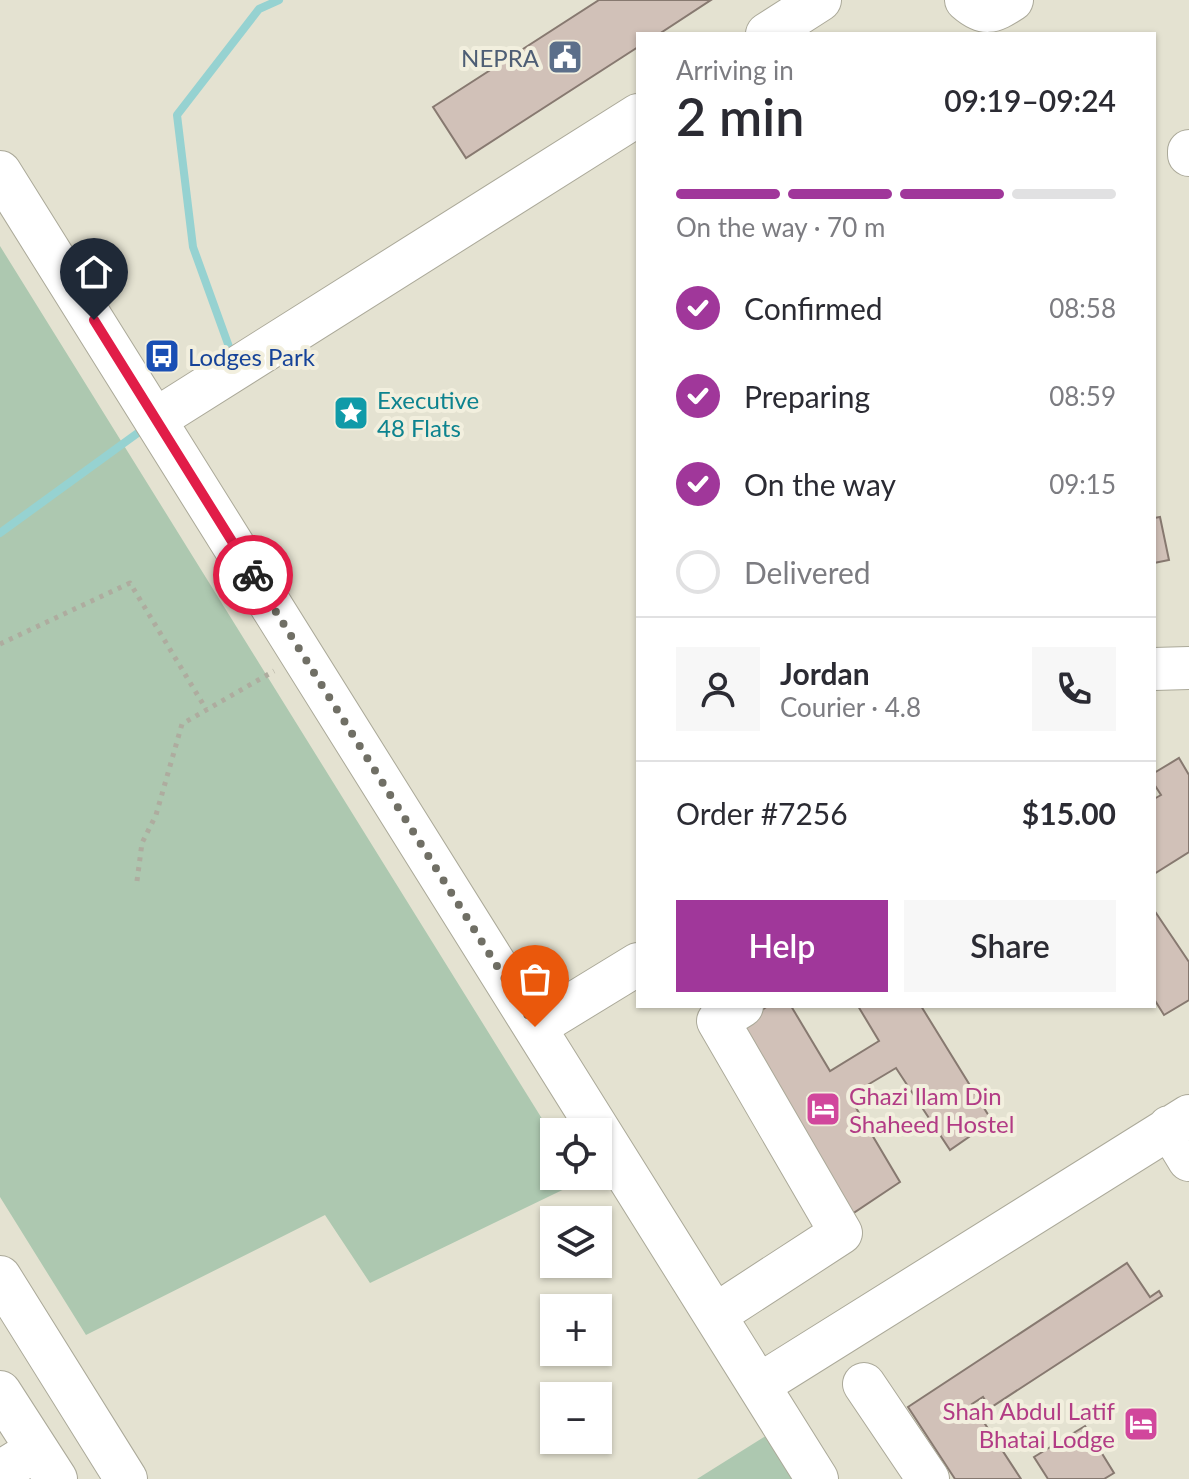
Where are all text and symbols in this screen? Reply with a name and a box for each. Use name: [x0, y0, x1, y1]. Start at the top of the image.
public building icon: NEPRA: [546, 38, 584, 76]
place label: NEPRA: [461, 43, 540, 72]
text: Arriving in: [676, 54, 794, 86]
text: 09:19–09:24: [944, 82, 1116, 118]
text: 2 min: [676, 85, 804, 147]
text: On the way · 70 m: [676, 211, 885, 243]
pin: [60, 238, 128, 320]
icon: home: [72, 250, 116, 294]
icon: check: [676, 286, 720, 330]
text: Confirmed: [744, 290, 883, 326]
text: 08:58: [1049, 292, 1116, 324]
bus stop icon: Lodges Park: [143, 337, 181, 375]
place label: Lodges Park: [188, 342, 316, 371]
icon: check: [676, 374, 720, 418]
text: Preparing: [744, 378, 870, 414]
text: 08:59: [1049, 380, 1116, 412]
place label: Executive 48 Flats: [377, 385, 479, 442]
place icon: Executive 48 Flats: [332, 394, 370, 432]
icon: check: [676, 462, 720, 506]
text: On the way: [744, 466, 896, 502]
text: 09:15: [1049, 468, 1116, 500]
courier: [213, 535, 293, 615]
icon: bike: [231, 553, 275, 597]
text: Delivered: [744, 554, 871, 590]
button: person: [676, 647, 760, 731]
button: phone: [1032, 647, 1116, 731]
text: Jordan: [780, 655, 870, 691]
text: Courier · 4.8: [780, 691, 921, 723]
text: Order #7256: [676, 795, 848, 831]
text: $15.00: [1022, 795, 1116, 831]
button: Help: [676, 900, 888, 992]
button: Share: [904, 900, 1116, 992]
pin: [501, 945, 569, 1027]
icon: bag: [513, 957, 557, 1001]
place label: Ghazi Ilam Din Shaheed Hostel: [849, 1081, 1014, 1138]
hotel icon: Ghazi Ilam Din Shaheed Hostel: [804, 1090, 842, 1128]
map controls: [540, 1118, 612, 1454]
button: locate: [540, 1118, 612, 1190]
button: layers: [540, 1206, 612, 1278]
button: +: [540, 1294, 612, 1366]
button: −: [540, 1382, 612, 1454]
place label: Shah Abdul Latif Bhatai Lodge: [943, 1396, 1116, 1453]
hotel icon: Shah Abdul Latif Bhatai Lodge: [1122, 1405, 1160, 1443]

